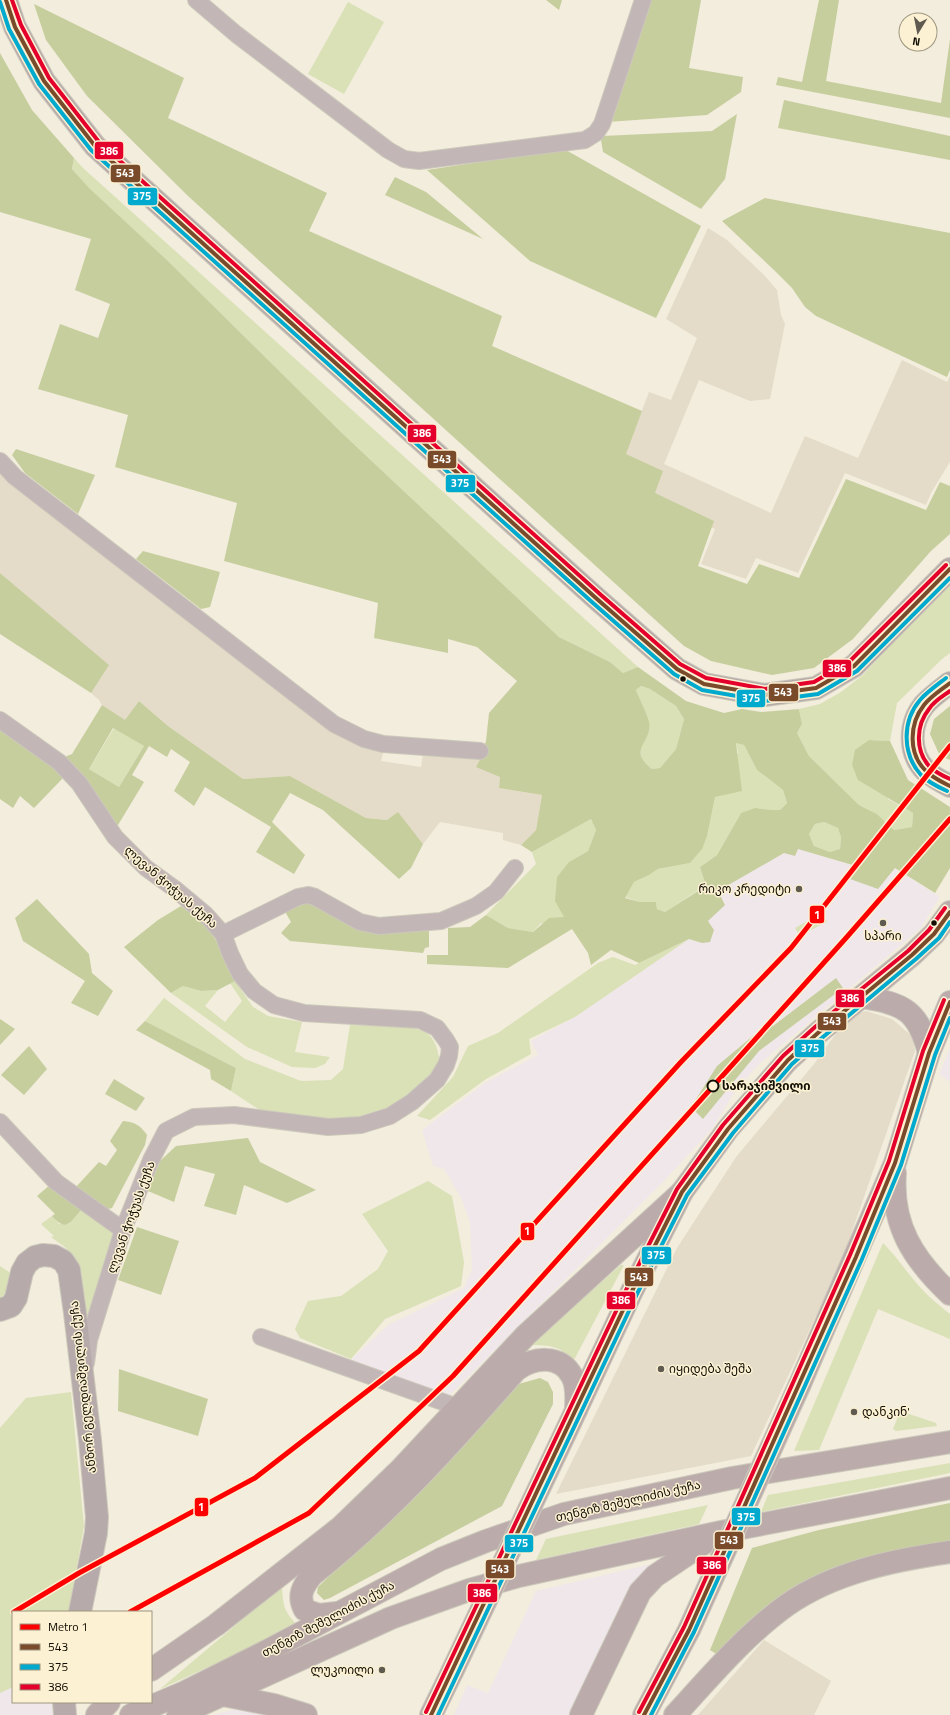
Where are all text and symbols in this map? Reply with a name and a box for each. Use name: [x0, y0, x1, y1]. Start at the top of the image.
north arrow: [898, 12, 938, 52]
text: N: [911, 33, 921, 50]
line badge: 386: [94, 141, 124, 160]
text: 386: [100, 143, 118, 159]
line badge: 543: [110, 164, 141, 183]
text: 543: [116, 165, 134, 181]
line badge: 375: [127, 187, 158, 206]
text: 375: [133, 188, 151, 204]
line badge: 386: [407, 424, 437, 443]
text: 386: [413, 425, 431, 441]
line badge: 543: [427, 450, 457, 469]
text: 543: [433, 451, 451, 467]
line badge: 375: [445, 474, 476, 493]
text: 375: [451, 475, 469, 491]
line badge: 386: [822, 659, 852, 678]
text: 386: [828, 660, 846, 676]
unlabelled marker: [678, 674, 688, 684]
line badge: 543: [768, 683, 799, 702]
text: 543: [774, 684, 792, 700]
line badge: 375: [736, 689, 766, 708]
text: 375: [742, 690, 760, 706]
street label: ლევან ჭოჭუას ქუჩა: [120, 841, 222, 933]
place label: რიკო კრედიტი: [698, 879, 791, 898]
marker: რიკო კრედიტი: [794, 884, 804, 894]
line badge: 1: [809, 905, 825, 924]
text: 1: [814, 907, 820, 923]
marker: სპარი: [878, 918, 888, 928]
unlabelled marker: [929, 918, 939, 928]
place label: სპარი: [864, 926, 902, 945]
line badge: 386: [835, 989, 865, 1008]
text: 386: [841, 990, 859, 1006]
line badge: 543: [817, 1012, 847, 1031]
text: 543: [823, 1013, 841, 1029]
line badge: 375: [794, 1039, 825, 1058]
text: 375: [801, 1040, 819, 1056]
place label: სარაჯიშვილი: [722, 1076, 810, 1095]
marker: სარაჯიშვილი: [706, 1079, 720, 1093]
street label: ლევან ჭოჭუას ქუჩა: [101, 1158, 160, 1276]
line badge: 1: [520, 1222, 535, 1241]
text: 1: [524, 1223, 530, 1239]
line badge: 375: [641, 1246, 672, 1265]
text: 375: [647, 1247, 665, 1263]
line badge: 543: [624, 1267, 654, 1287]
text: 543: [630, 1269, 648, 1285]
line badge: 386: [606, 1291, 636, 1310]
text: 386: [612, 1292, 630, 1308]
street label: ანზორ გელდიაშვილის ქუჩა: [64, 1300, 101, 1474]
place label: იყიდება შეშა: [669, 1359, 752, 1378]
marker: იყიდება შეშა: [656, 1364, 666, 1374]
place label: დანკინ': [862, 1402, 910, 1421]
marker: დანკინ': [849, 1407, 859, 1417]
street label: თენგიზ შეშელიძის ქუჩა: [553, 1475, 702, 1526]
line badge: 1: [194, 1497, 209, 1517]
text: 1: [198, 1499, 204, 1515]
line badge: 375: [731, 1507, 761, 1526]
text: 375: [737, 1509, 755, 1525]
line badge: 543: [714, 1531, 744, 1550]
text: 543: [720, 1532, 738, 1548]
line badge: 375: [504, 1534, 534, 1553]
text: 375: [510, 1535, 528, 1551]
line badge: 386: [696, 1556, 727, 1575]
text: 386: [703, 1557, 721, 1573]
line badge: 543: [485, 1559, 515, 1579]
text: 543: [491, 1561, 509, 1577]
street label: თენგიზ შეშელიძის ქუჩა: [258, 1575, 398, 1662]
line badge: 386: [467, 1583, 498, 1603]
text: 386: [473, 1585, 491, 1601]
legend: [12, 1611, 152, 1703]
text: Metro 1: [48, 1617, 88, 1636]
text: 543: [48, 1637, 68, 1656]
text: 375: [48, 1657, 68, 1676]
place label: ლუკოილი: [311, 1660, 374, 1679]
marker: ლუკოილი: [377, 1665, 387, 1675]
text: 386: [48, 1677, 68, 1696]

